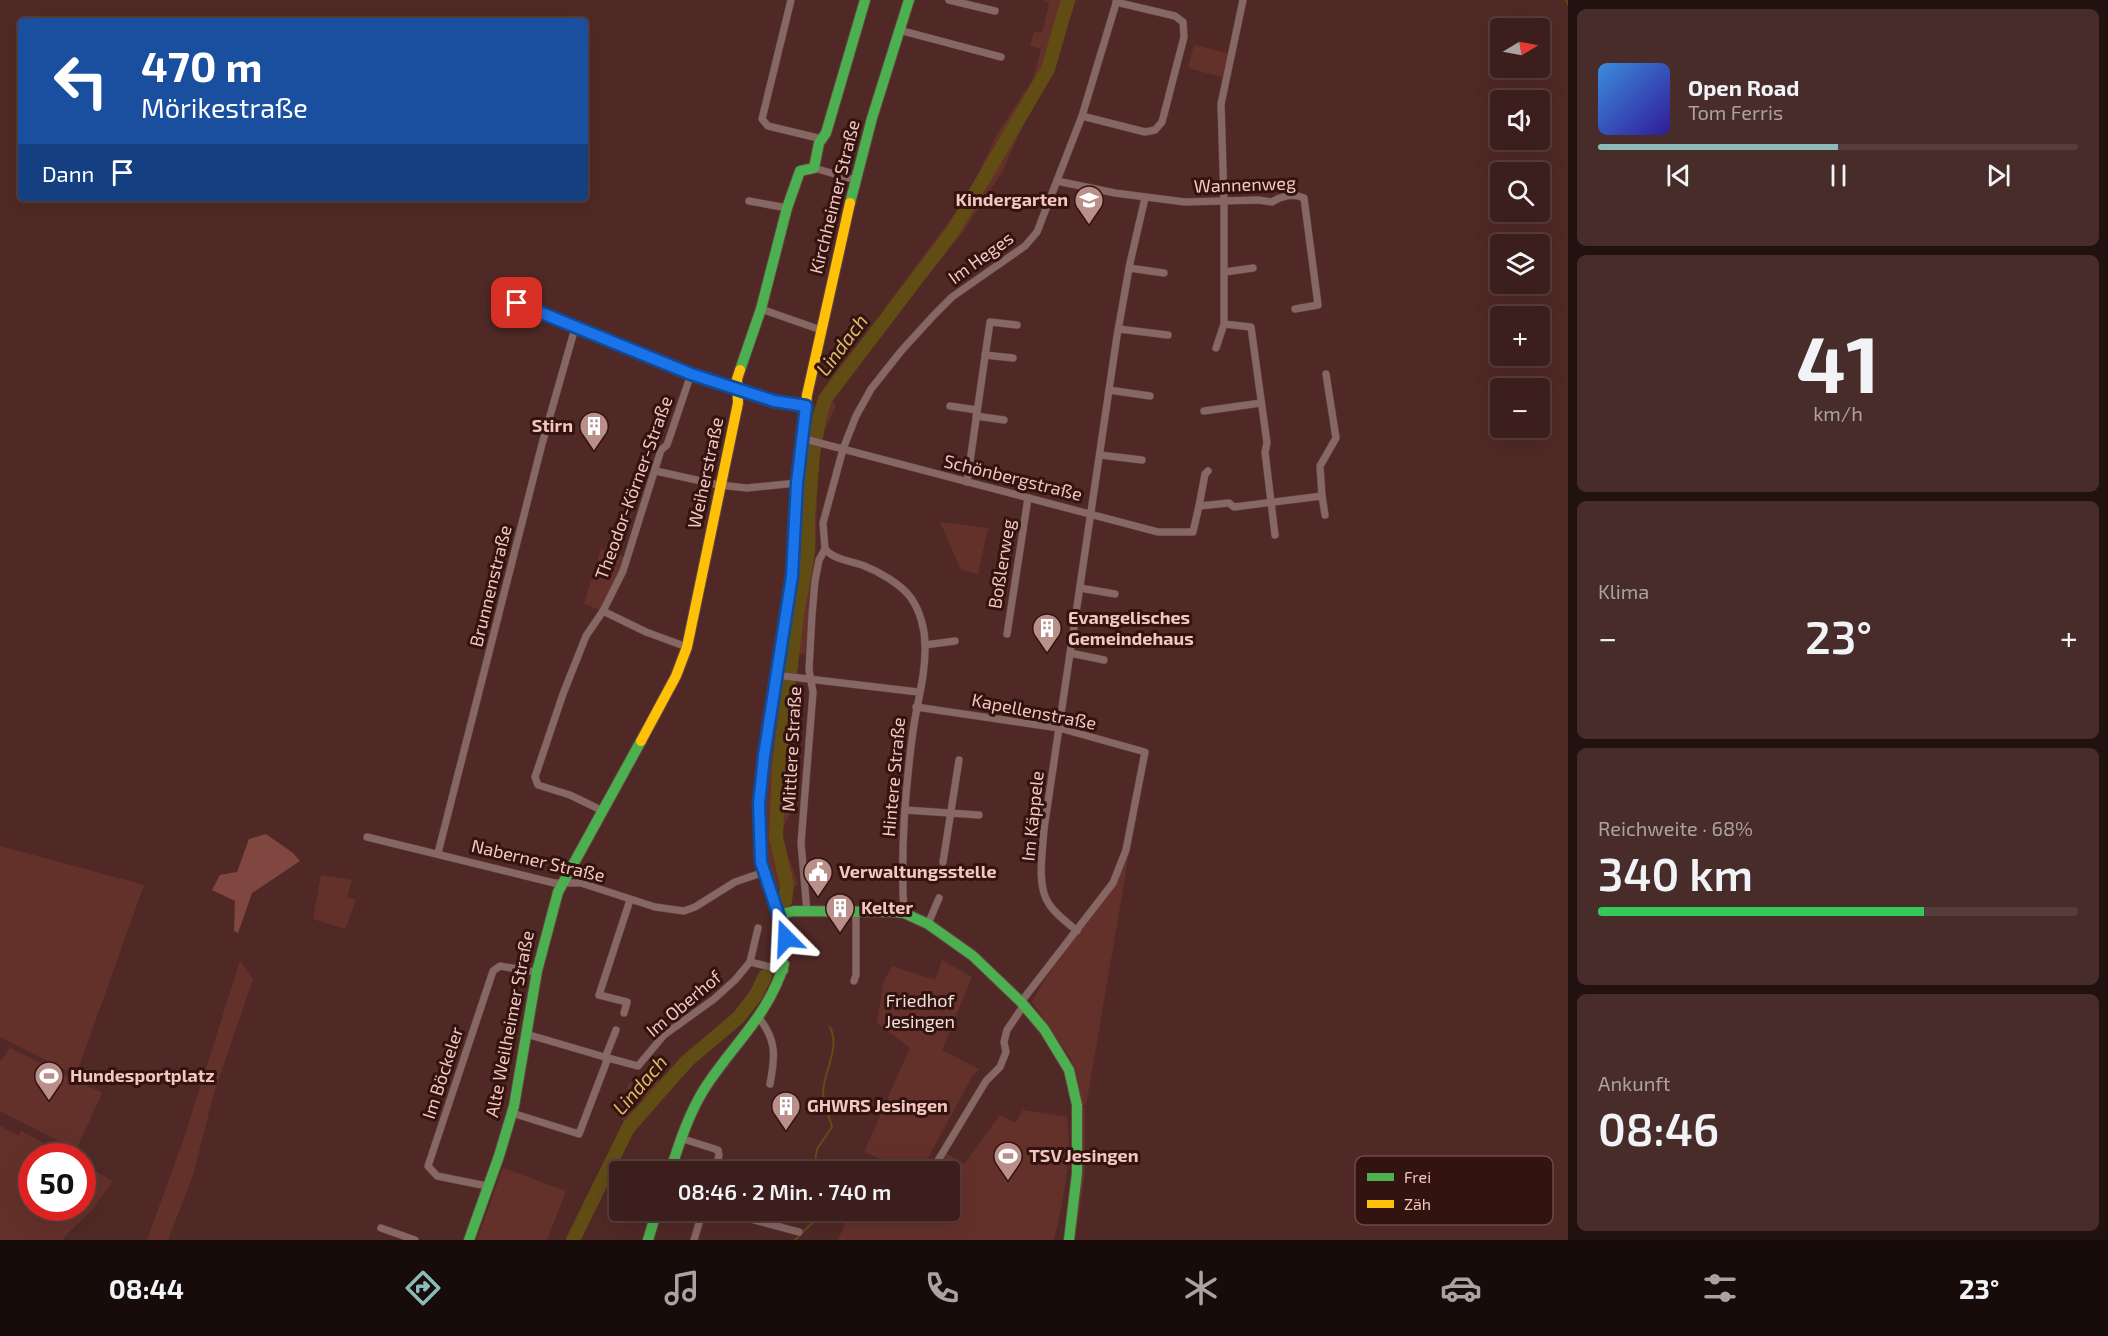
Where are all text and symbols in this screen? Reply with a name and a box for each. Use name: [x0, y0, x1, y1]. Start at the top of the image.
north arrow: [1490, 18, 1550, 78]
map controls: [1490, 18, 1550, 438]
text: 470 m: [141, 40, 263, 90]
icon: left: [42, 42, 120, 120]
text: Open Road: [1688, 74, 1800, 100]
button: sound: [1490, 90, 1550, 150]
text: Mörikestraße: [141, 91, 308, 123]
text: Tom Ferris: [1688, 100, 1783, 124]
street label: Kirchheimer Straße: [804, 117, 864, 276]
icon: arrive: [106, 156, 139, 189]
icon: previous: [1662, 159, 1695, 192]
icon: pause: [1822, 159, 1855, 192]
icon: next: [1982, 159, 2015, 192]
text: Dann: [42, 160, 94, 186]
button: search: [1490, 162, 1550, 222]
street label: Wannenweg: [1193, 171, 1296, 197]
school or university icon: Kindergarten: [1073, 184, 1105, 226]
place label: Kindergarten: [956, 188, 1068, 210]
street label: Im Heges: [944, 226, 1017, 288]
button: layers: [1490, 234, 1550, 294]
pin: [491, 277, 542, 328]
icon: arrive: [500, 286, 533, 319]
button: +: [1490, 306, 1550, 366]
water label: Lindach: [810, 309, 872, 380]
text: 41: [1796, 315, 1880, 409]
button: −: [1490, 378, 1550, 438]
street label: Theodor-Körner-Straße: [590, 393, 677, 582]
text: km/h: [1813, 401, 1863, 425]
building icon: Stirn: [578, 410, 610, 452]
place label: Stirn: [532, 414, 573, 436]
street label: Weiherstraße: [683, 415, 728, 530]
street label: Schönbergstraße: [942, 449, 1085, 505]
street label: Boßlerweg: [983, 518, 1019, 610]
street label: Brunnenstraße: [464, 523, 516, 649]
text: Klima: [1598, 579, 1649, 603]
place label: Evangelisches Gemeindehaus: [1068, 606, 1194, 649]
text: 23°: [1805, 609, 1872, 663]
building icon: Evangelisches Gemeindehaus: [1031, 612, 1063, 654]
text: −: [1598, 617, 1617, 657]
text: +: [2060, 617, 2078, 657]
street label: Mittlere Straße: [777, 686, 805, 812]
street label: Kapellenstraße: [970, 688, 1098, 734]
street label: Hintere Straße: [877, 716, 909, 838]
street label: Im Käppele: [1016, 770, 1048, 862]
text: Reichweite · 68%: [1598, 816, 1753, 840]
street label: Naberner Straße: [469, 834, 607, 886]
text: 340 km: [1598, 846, 1753, 900]
public building icon: Verwaltungsstelle: [802, 856, 834, 898]
place label: Verwaltungsstelle: [839, 860, 997, 882]
building icon: Kelter: [824, 892, 856, 934]
place label: Kelter: [861, 896, 913, 918]
position arrow: [754, 906, 818, 970]
street label: Alte Weilheimer Straße: [480, 929, 538, 1119]
street label: Im Oberhof: [641, 965, 726, 1041]
park label: Friedhof Jesingen: [885, 989, 955, 1032]
street label: Im Böckeler: [417, 1024, 467, 1121]
water label: Lindach: [607, 1050, 672, 1119]
sports icon: Hundesportplatz: [33, 1060, 65, 1102]
place label: Hundesportplatz: [70, 1064, 215, 1086]
text: Ankunft: [1598, 1071, 1670, 1095]
building icon: GHWRS Jesingen: [770, 1090, 802, 1132]
place label: GHWRS Jesingen: [807, 1094, 948, 1116]
text: 08:46: [1598, 1101, 1719, 1155]
sports icon: TSV Jesingen: [992, 1140, 1024, 1182]
speed limit sign: 50: [18, 1143, 96, 1221]
place label: TSV Jesingen: [1029, 1144, 1139, 1166]
legend: [1355, 1156, 1553, 1225]
text: Frei: [1404, 1167, 1431, 1186]
text: 08:46 · 2 Min. · 740 m: [678, 1178, 891, 1204]
text: Zäh: [1404, 1194, 1431, 1213]
icon: directions: [402, 1267, 444, 1309]
icon: music: [661, 1267, 703, 1309]
icon: phone: [921, 1267, 963, 1309]
icon: climate: [1180, 1267, 1222, 1309]
icon: car: [1440, 1267, 1482, 1309]
icon: filters: [1699, 1267, 1741, 1309]
text: 08:44: [109, 1272, 184, 1304]
text: 23°: [1959, 1272, 1999, 1304]

